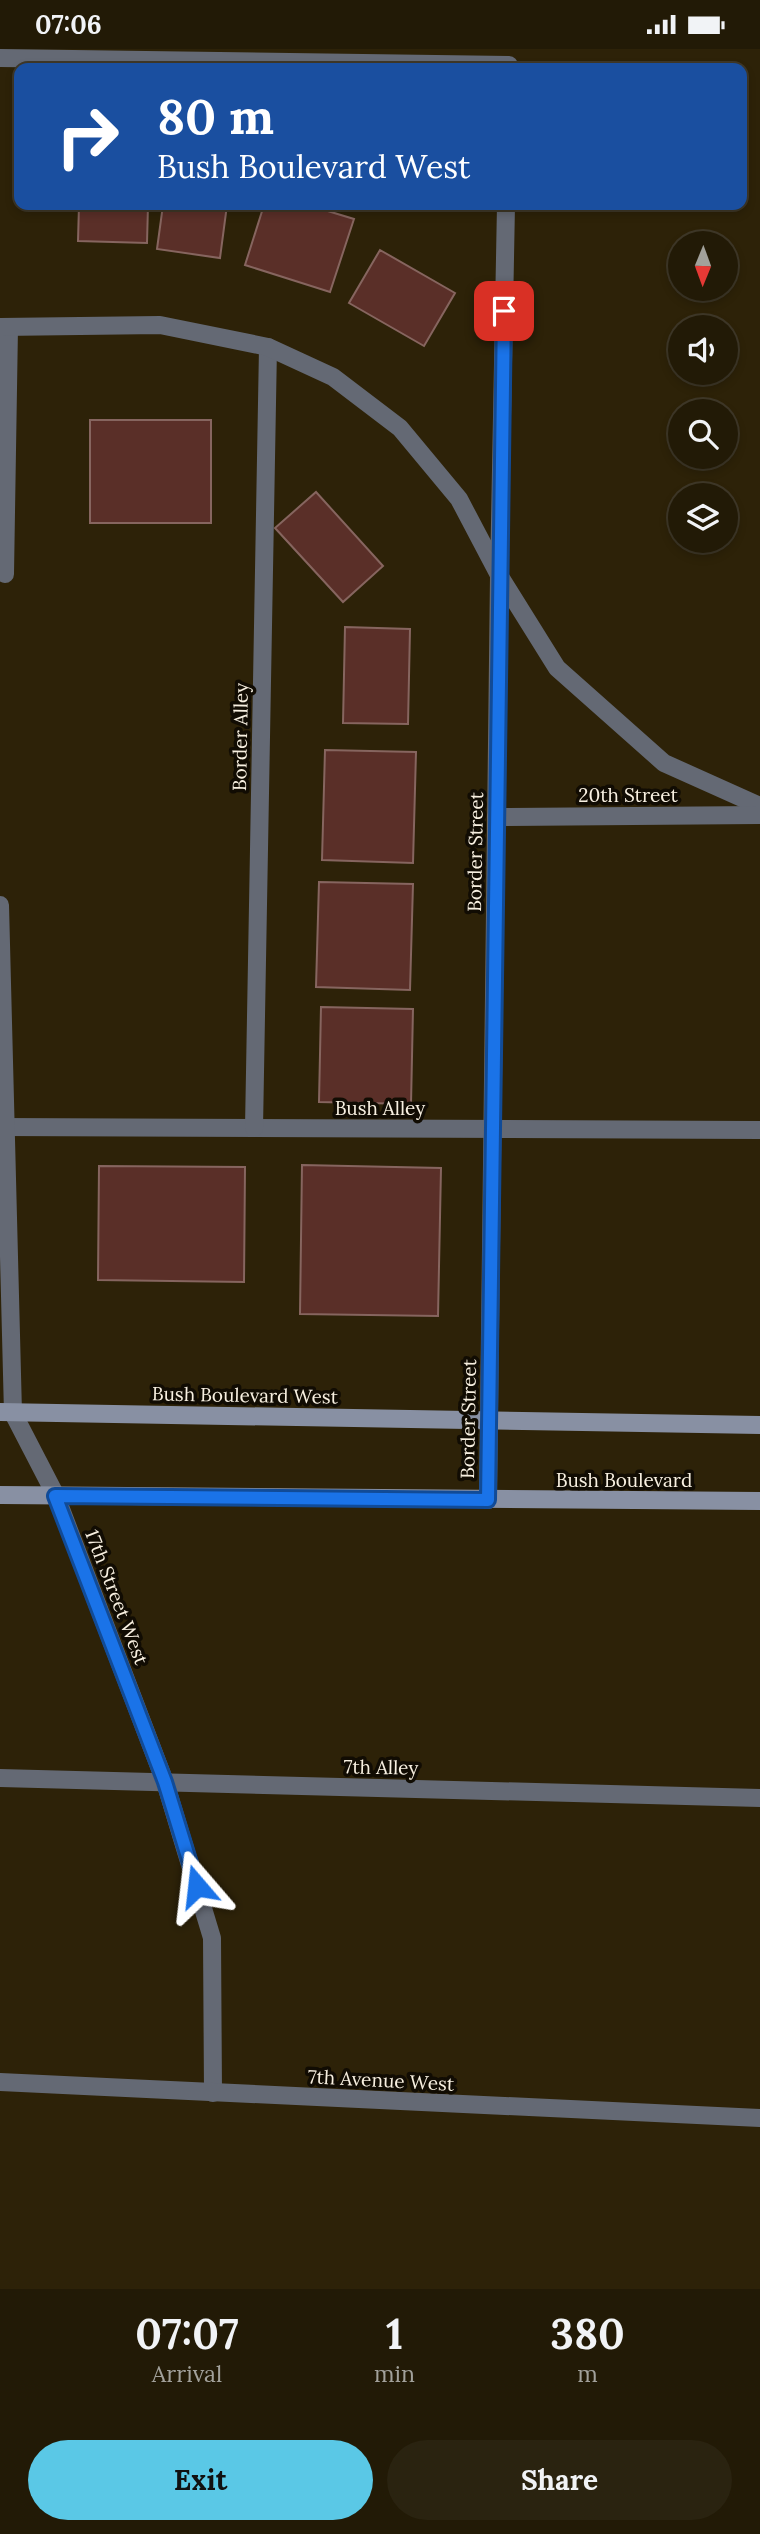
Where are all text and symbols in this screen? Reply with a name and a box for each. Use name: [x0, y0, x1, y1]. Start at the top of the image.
text: 07:06: [35, 8, 102, 41]
text: 80 m: [157, 85, 274, 147]
icon: right: [42, 91, 133, 182]
text: Bush Boulevard West: [157, 146, 470, 187]
north arrow: [668, 231, 738, 301]
map controls: [668, 231, 738, 553]
pin: [474, 281, 534, 341]
icon: arrive: [485, 292, 523, 330]
button: sound: [668, 315, 738, 385]
button: search: [668, 399, 738, 469]
button: layers: [668, 483, 738, 553]
street label: Border Alley: [227, 683, 253, 791]
street label: 20th Street: [578, 783, 678, 807]
street label: Border Street: [462, 791, 488, 912]
street label: Bush Alley: [335, 1096, 425, 1120]
street label: Border Street: [455, 1358, 481, 1479]
street label: Bush Boulevard West: [152, 1381, 339, 1409]
street label: Bush Boulevard: [556, 1468, 692, 1492]
street label: 17th Street West: [80, 1526, 154, 1669]
street label: 7th Alley: [343, 1754, 419, 1780]
position arrow: [160, 1849, 234, 1923]
street label: 7th Avenue West: [307, 2064, 455, 2096]
text: 07:07: [135, 2307, 239, 2361]
text: 1: [386, 2307, 403, 2361]
text: 380: [550, 2307, 625, 2361]
text: Arrival: [152, 2359, 222, 2388]
text: min: [374, 2359, 415, 2388]
text: m: [577, 2359, 598, 2388]
button: Exit: [28, 2440, 373, 2520]
button: Share: [387, 2440, 732, 2520]

